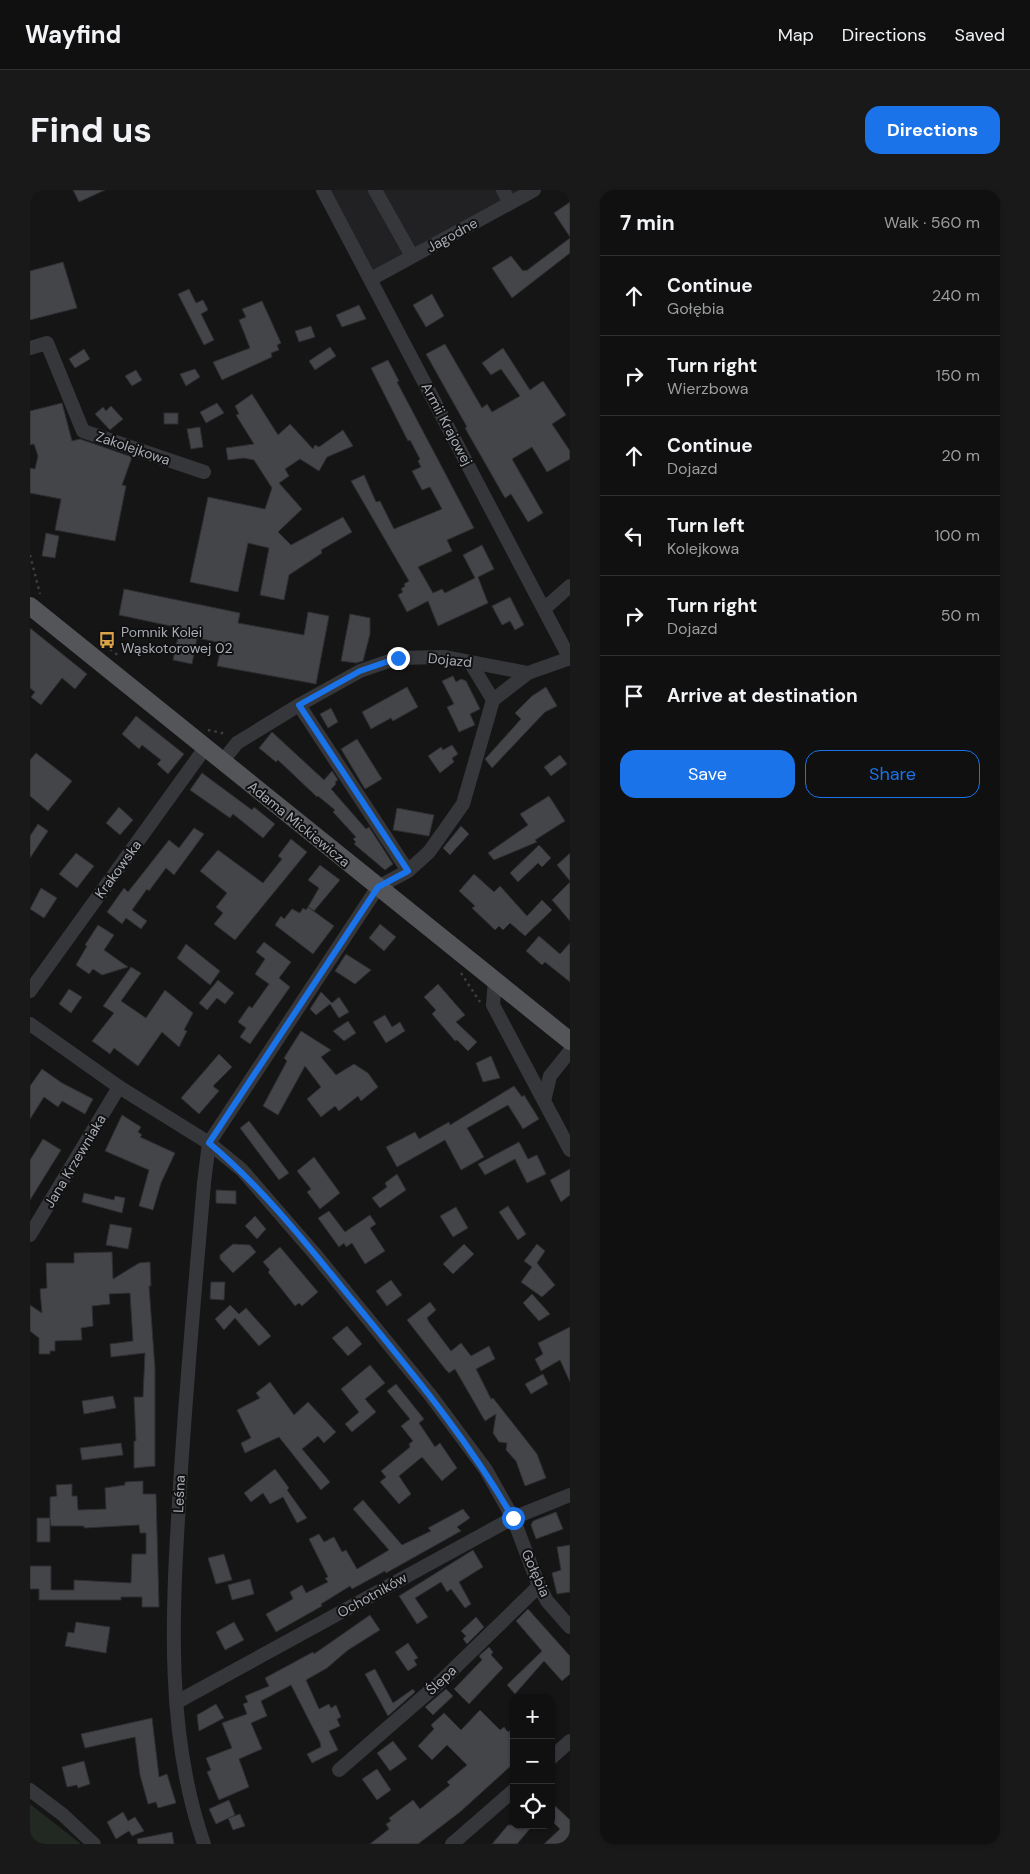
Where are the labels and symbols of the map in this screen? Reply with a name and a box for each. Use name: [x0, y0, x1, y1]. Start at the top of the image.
street label: Jagodne: [423, 214, 481, 256]
street label: Armii Krajowej: [418, 379, 476, 469]
street label: Zakolejkowa: [94, 427, 172, 469]
place label: Pomnik Kolei Wąskotorowej 02: [121, 623, 233, 657]
bus stop icon: Pomnik Kolei Wąskotorowej 02: [97, 630, 117, 650]
route end: [387, 647, 410, 670]
street label: Dojazd: [427, 649, 473, 671]
street label: Adama Mickiewicza: [244, 777, 354, 871]
street label: Krakowska: [91, 836, 145, 902]
street label: Jana Krzewniaka: [40, 1111, 110, 1211]
street label: Leśna: [169, 1475, 189, 1513]
route start: [502, 1507, 525, 1530]
street label: Gołębia: [518, 1546, 554, 1600]
street label: Ochotników: [334, 1568, 410, 1622]
street label: Ślepa: [422, 1661, 460, 1699]

